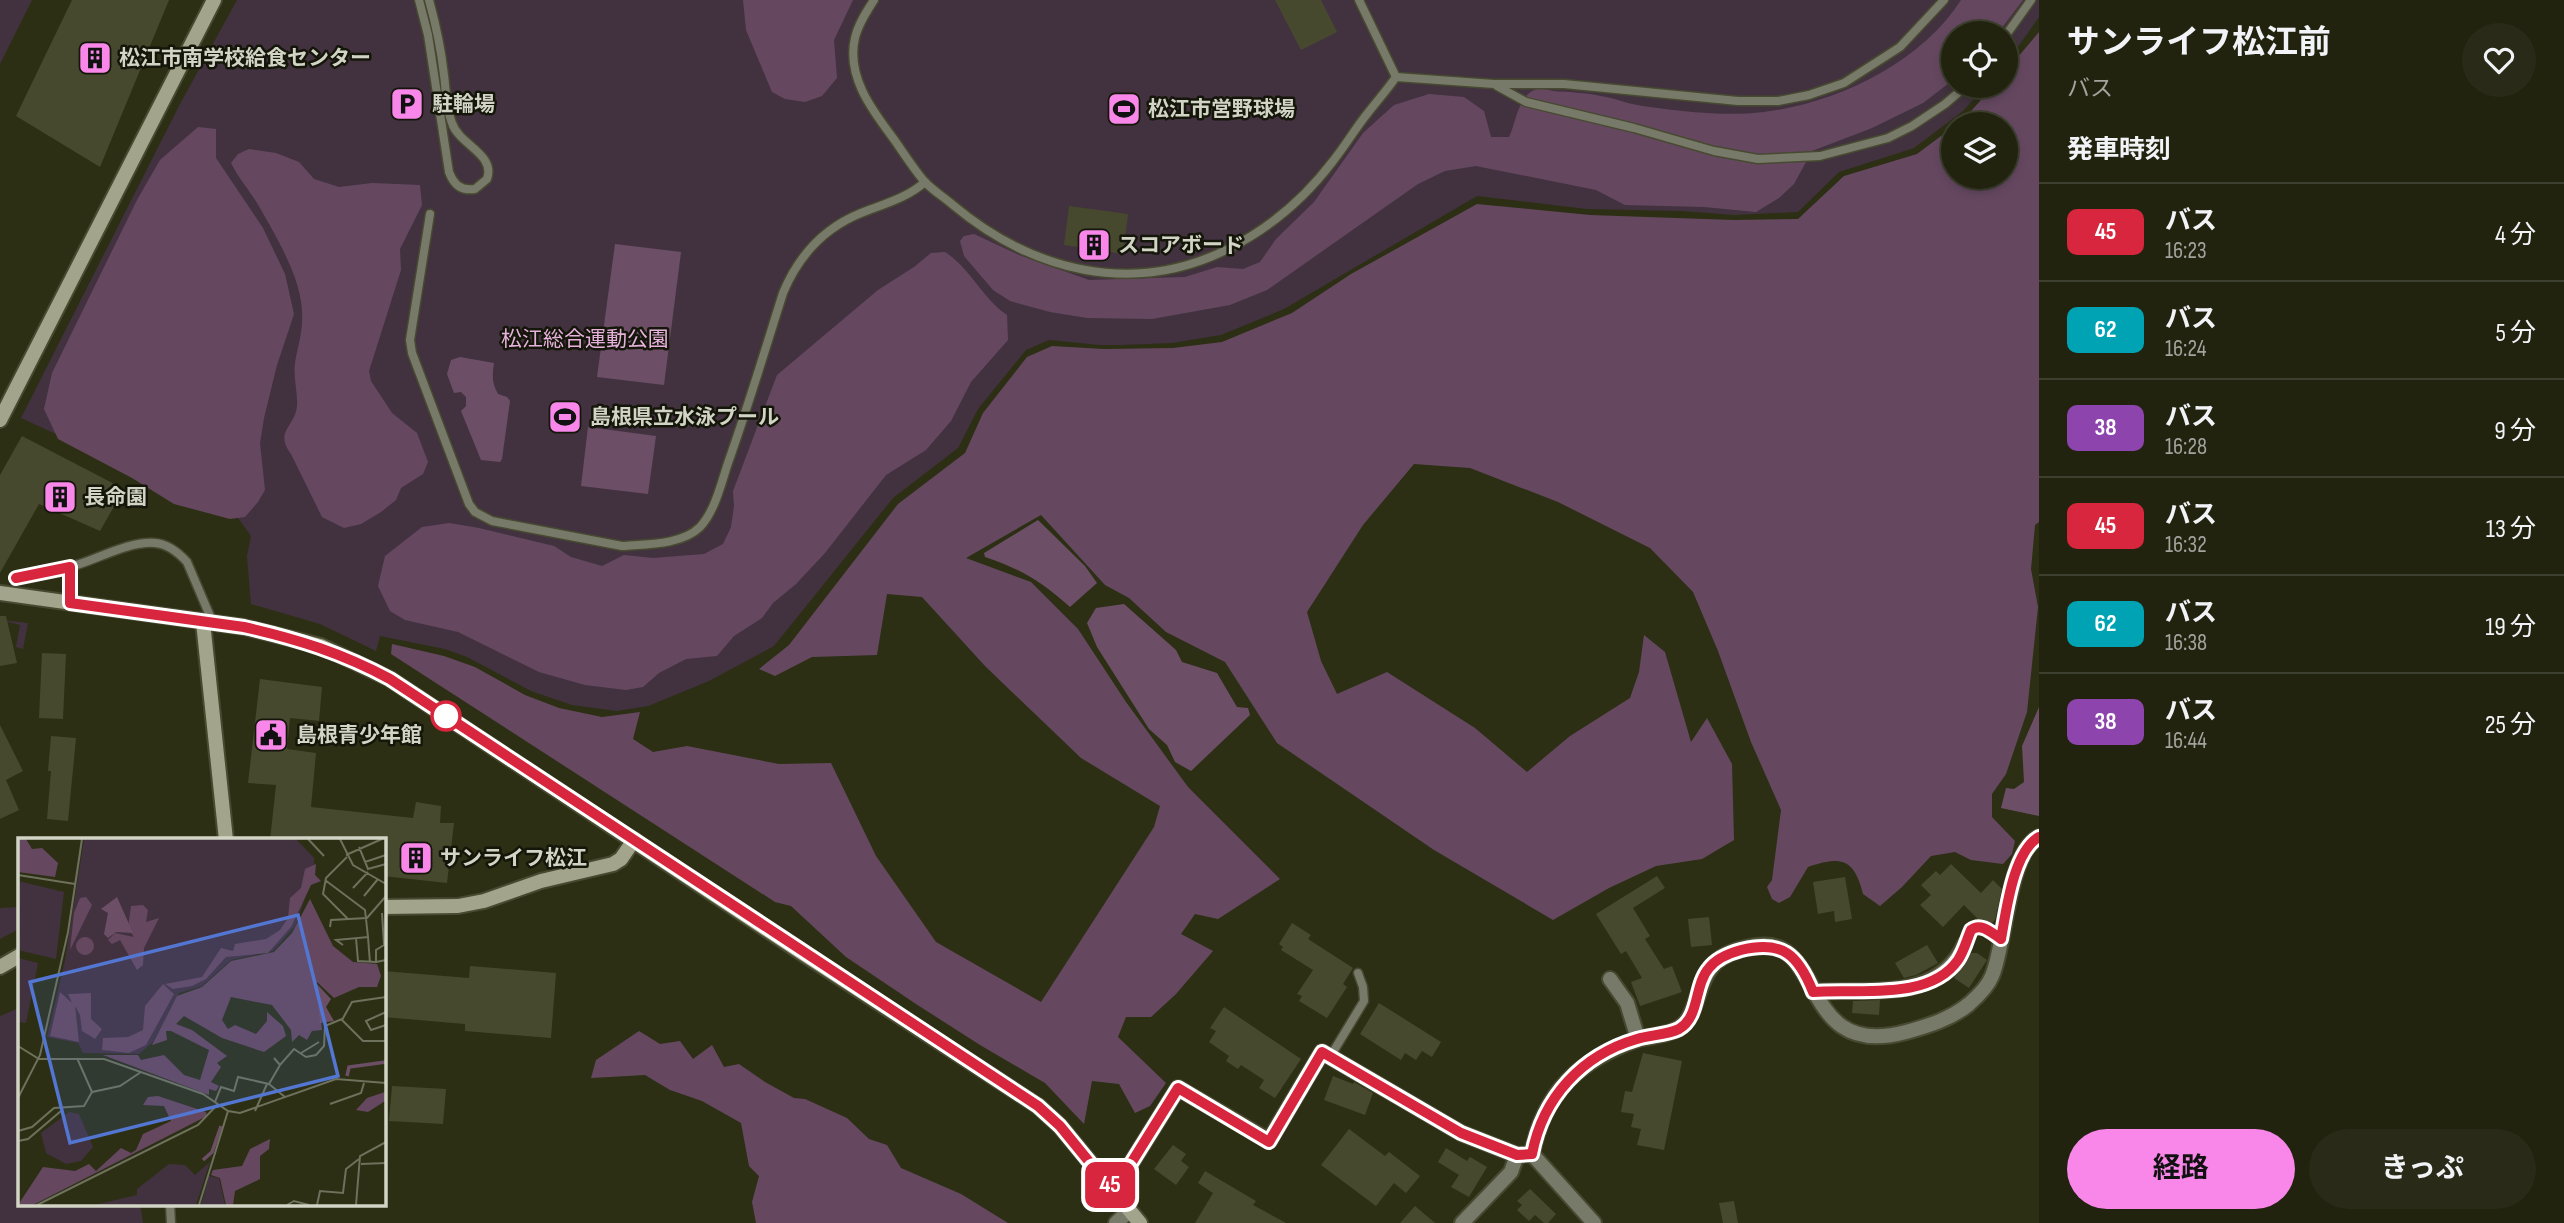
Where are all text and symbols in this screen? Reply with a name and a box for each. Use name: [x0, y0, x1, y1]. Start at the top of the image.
map controls: [1941, 21, 2018, 189]
button: locate: [1941, 21, 2018, 98]
text: サンライフ松江前: [2067, 23, 2331, 63]
button: heart: [2462, 23, 2536, 97]
building icon: 松江市南学校給食センター: [76, 39, 114, 77]
place label: 松江市南学校給食センター: [119, 46, 371, 71]
text: バス: [2067, 75, 2113, 103]
parking icon: 駐輪場: [388, 85, 426, 123]
sports icon: 松江市営野球場: [1105, 90, 1143, 128]
place label: 駐輪場: [432, 92, 495, 117]
place label: 松江市営野球場: [1148, 97, 1295, 122]
button: layers: [1941, 112, 2018, 189]
text: 発車時刻: [2067, 135, 2171, 166]
text: バス: [2165, 206, 2217, 237]
text: 45: [2095, 217, 2116, 246]
text: 4 分: [2495, 220, 2536, 251]
building icon: スコアボード: [1075, 226, 1113, 264]
place label: スコアボード: [1118, 233, 1244, 258]
text: 16:23: [2165, 237, 2207, 265]
text: バス: [2165, 304, 2217, 335]
text: 62: [2095, 315, 2116, 344]
text: 5 分: [2495, 318, 2536, 349]
park label: 松江総合運動公園: [501, 327, 669, 352]
text: 16:24: [2165, 335, 2206, 363]
sports icon: 島根県立水泳プール: [546, 398, 584, 436]
text: バス: [2165, 402, 2217, 433]
place label: 島根県立水泳プール: [590, 405, 779, 430]
text: 38: [2094, 413, 2117, 442]
text: 9 分: [2494, 416, 2536, 447]
text: 16:28: [2165, 433, 2207, 461]
building icon: 長命園: [41, 478, 79, 516]
place label: 長命園: [84, 485, 147, 510]
text: バス: [2165, 500, 2217, 531]
text: 45: [2095, 511, 2116, 540]
text: 13 分: [2486, 514, 2536, 545]
text: 16:32: [2165, 531, 2207, 559]
text: バス: [2165, 598, 2217, 629]
text: 62: [2095, 609, 2116, 638]
text: 19 分: [2485, 612, 2536, 643]
text: 16:38: [2165, 629, 2207, 657]
text: バス: [2165, 696, 2217, 727]
unlabelled marker: [431, 701, 461, 731]
text: 38: [2094, 707, 2117, 736]
text: 25 分: [2485, 710, 2536, 741]
public building icon: 島根青少年館: [252, 716, 290, 754]
place label: 島根青少年館: [296, 723, 422, 748]
text: 16:44: [2165, 727, 2207, 755]
inset map: [18, 838, 385, 1206]
building icon: サンライフ松江: [397, 839, 435, 877]
place label: サンライフ松江: [440, 846, 587, 871]
button: 経路: [2067, 1129, 2295, 1209]
button: きっぷ: [2309, 1129, 2536, 1209]
line badge: 45: [1078, 1162, 1142, 1208]
text: 45: [1099, 1170, 1121, 1199]

